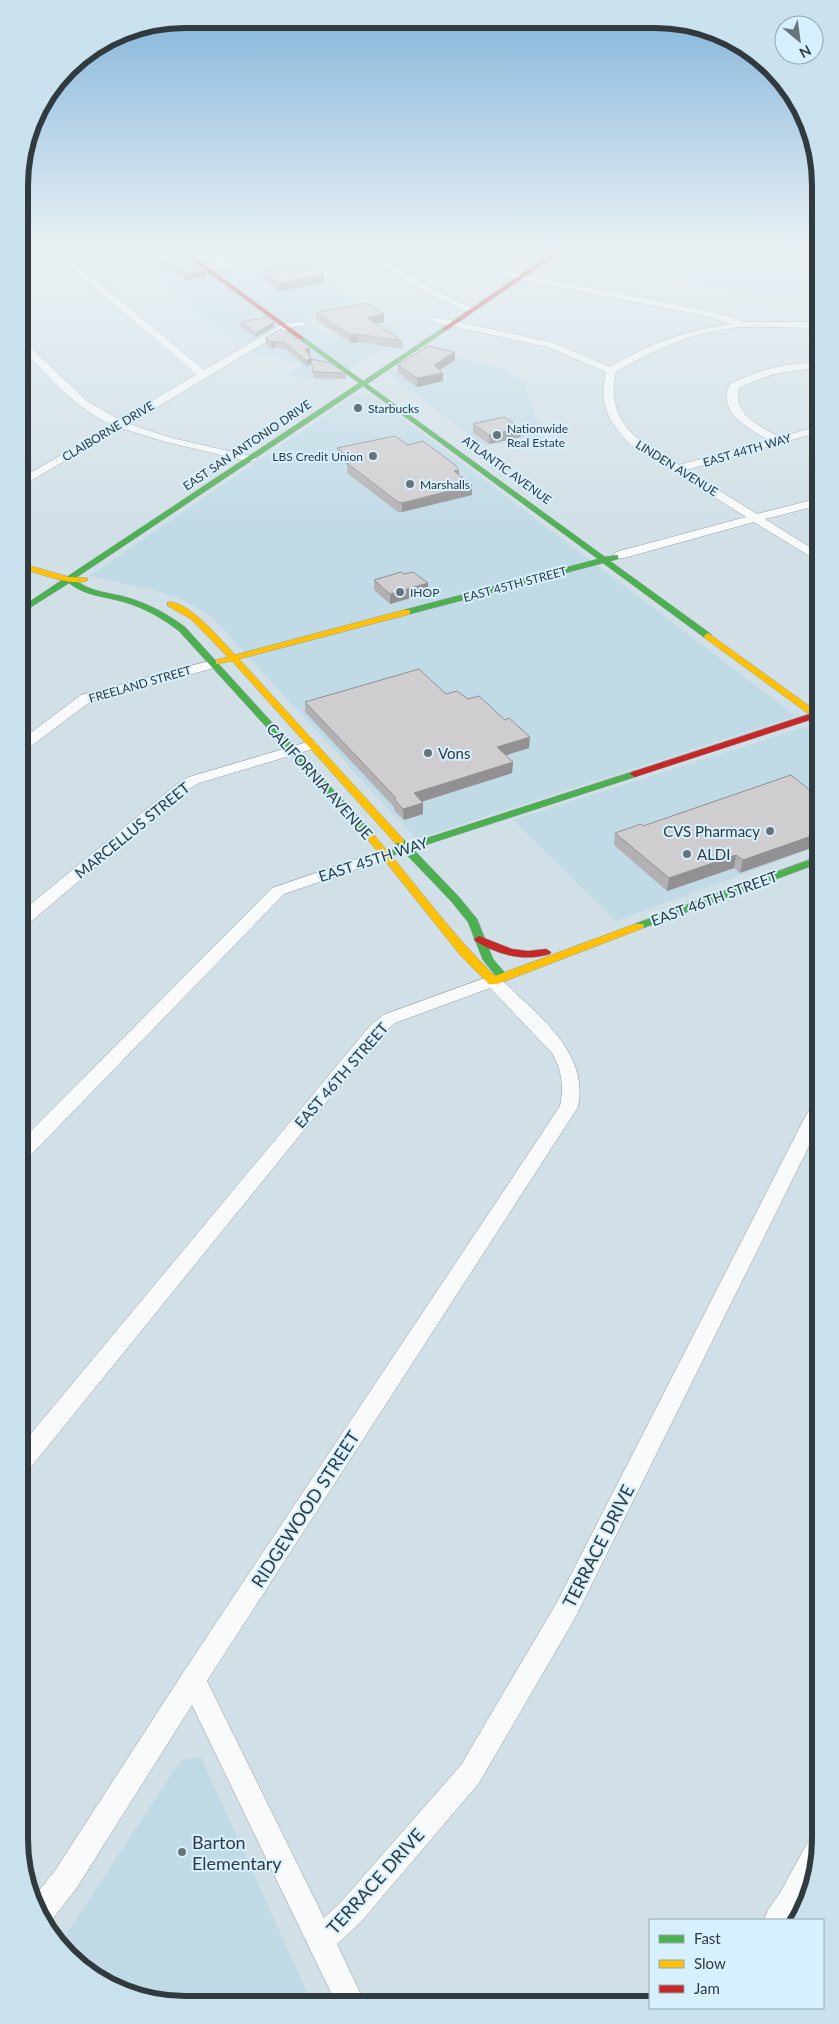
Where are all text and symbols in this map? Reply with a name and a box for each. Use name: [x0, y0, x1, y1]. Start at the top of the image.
north arrow: [774, 15, 824, 65]
text: N: [797, 42, 814, 62]
street label: EAST SAN ANTONIO DRIVE: [180, 396, 314, 494]
street label: CLAIBORNE DRIVE: [59, 398, 157, 464]
place label: Starbucks: [368, 401, 419, 416]
marker: Starbucks: [352, 402, 364, 414]
place label: Nationwide Real Estate: [507, 421, 568, 450]
marker: Nationwide Real Estate: [491, 429, 503, 441]
street label: EAST 44TH WAY: [701, 430, 793, 470]
street label: ATLANTIC AVENUE: [460, 433, 554, 507]
street label: LINDEN AVENUE: [633, 437, 721, 499]
place label: LBS Credit Union: [272, 449, 363, 464]
marker: LBS Credit Union: [367, 450, 379, 462]
place label: Marshalls: [420, 477, 470, 492]
marker: Marshalls: [404, 478, 416, 490]
street label: EAST 45TH STREET: [462, 563, 568, 605]
place label: IHOP: [410, 585, 439, 600]
marker: IHOP: [394, 586, 406, 598]
street label: FREELAND STREET: [87, 662, 193, 706]
street label: CALIFORNIA AVENUE: [263, 719, 377, 843]
place label: Vons: [438, 744, 470, 762]
marker: Vons: [422, 747, 434, 759]
street label: MARCELLUS STREET: [71, 778, 193, 882]
place label: CVS Pharmacy: [663, 822, 760, 840]
marker: CVS Pharmacy: [764, 825, 776, 837]
street label: EAST 45TH WAY: [316, 833, 431, 885]
place label: ALDI: [697, 845, 730, 863]
marker: ALDI: [681, 848, 693, 860]
street label: EAST 46TH STREET: [648, 867, 780, 929]
street label: EAST 46TH STREET: [290, 1019, 392, 1131]
street label: RIDGEWOOD STREET: [246, 1426, 364, 1591]
street label: TERRACE DRIVE: [558, 1481, 638, 1611]
street label: TERRACE DRIVE: [322, 1823, 428, 1939]
place label: Barton Elementary: [192, 1831, 282, 1874]
marker: Barton Elementary: [176, 1846, 188, 1858]
legend: [649, 1919, 824, 2009]
text: Fast: [694, 1929, 721, 1947]
text: Slow: [694, 1954, 726, 1972]
text: Jam: [694, 1979, 720, 1997]

